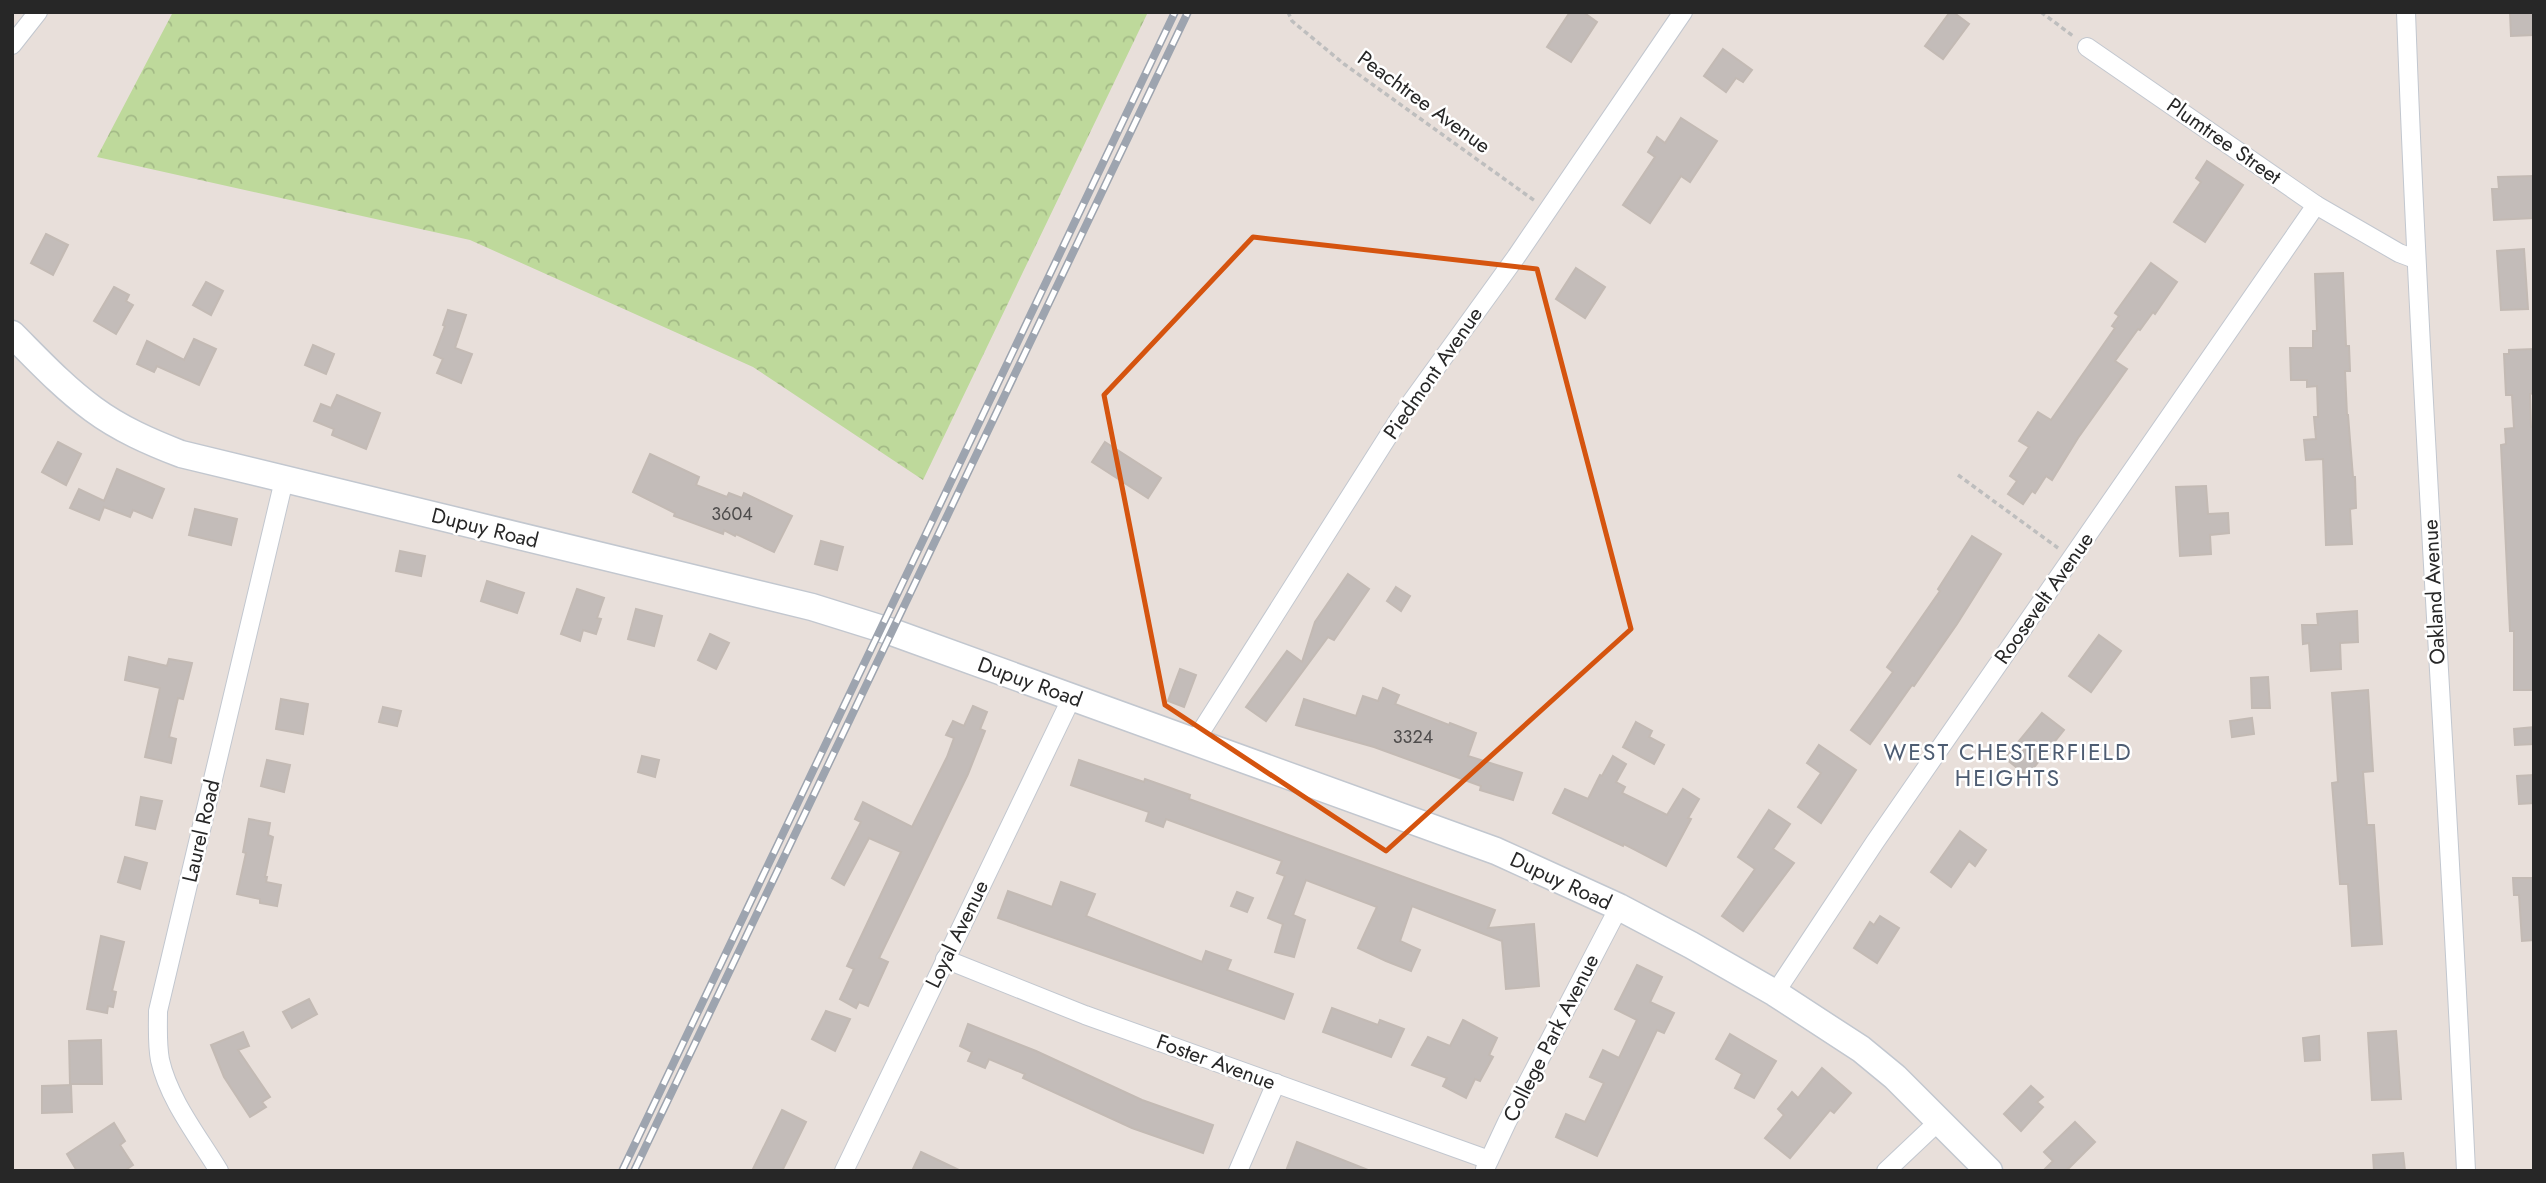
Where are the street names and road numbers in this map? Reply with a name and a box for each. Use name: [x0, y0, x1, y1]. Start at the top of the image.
street label: Peachtree Avenue: [1351, 43, 1497, 161]
street label: Plumtree Street: [2161, 90, 2287, 192]
street label: Piedmont Avenue: [1376, 301, 1490, 445]
street label: Dupuy Road: [428, 500, 542, 556]
street label: Oakland Avenue: [2415, 518, 2453, 665]
street label: Roosevelt Avenue: [1987, 526, 2101, 670]
street label: Dupuy Road: [974, 649, 1086, 715]
street label: Laurel Road: [175, 777, 227, 885]
street label: Dupuy Road: [1505, 844, 1617, 918]
street label: Loyal Avenue: [918, 875, 996, 993]
street label: College Park Avenue: [1496, 949, 1606, 1127]
street label: Foster Avenue: [1152, 1027, 1280, 1097]

